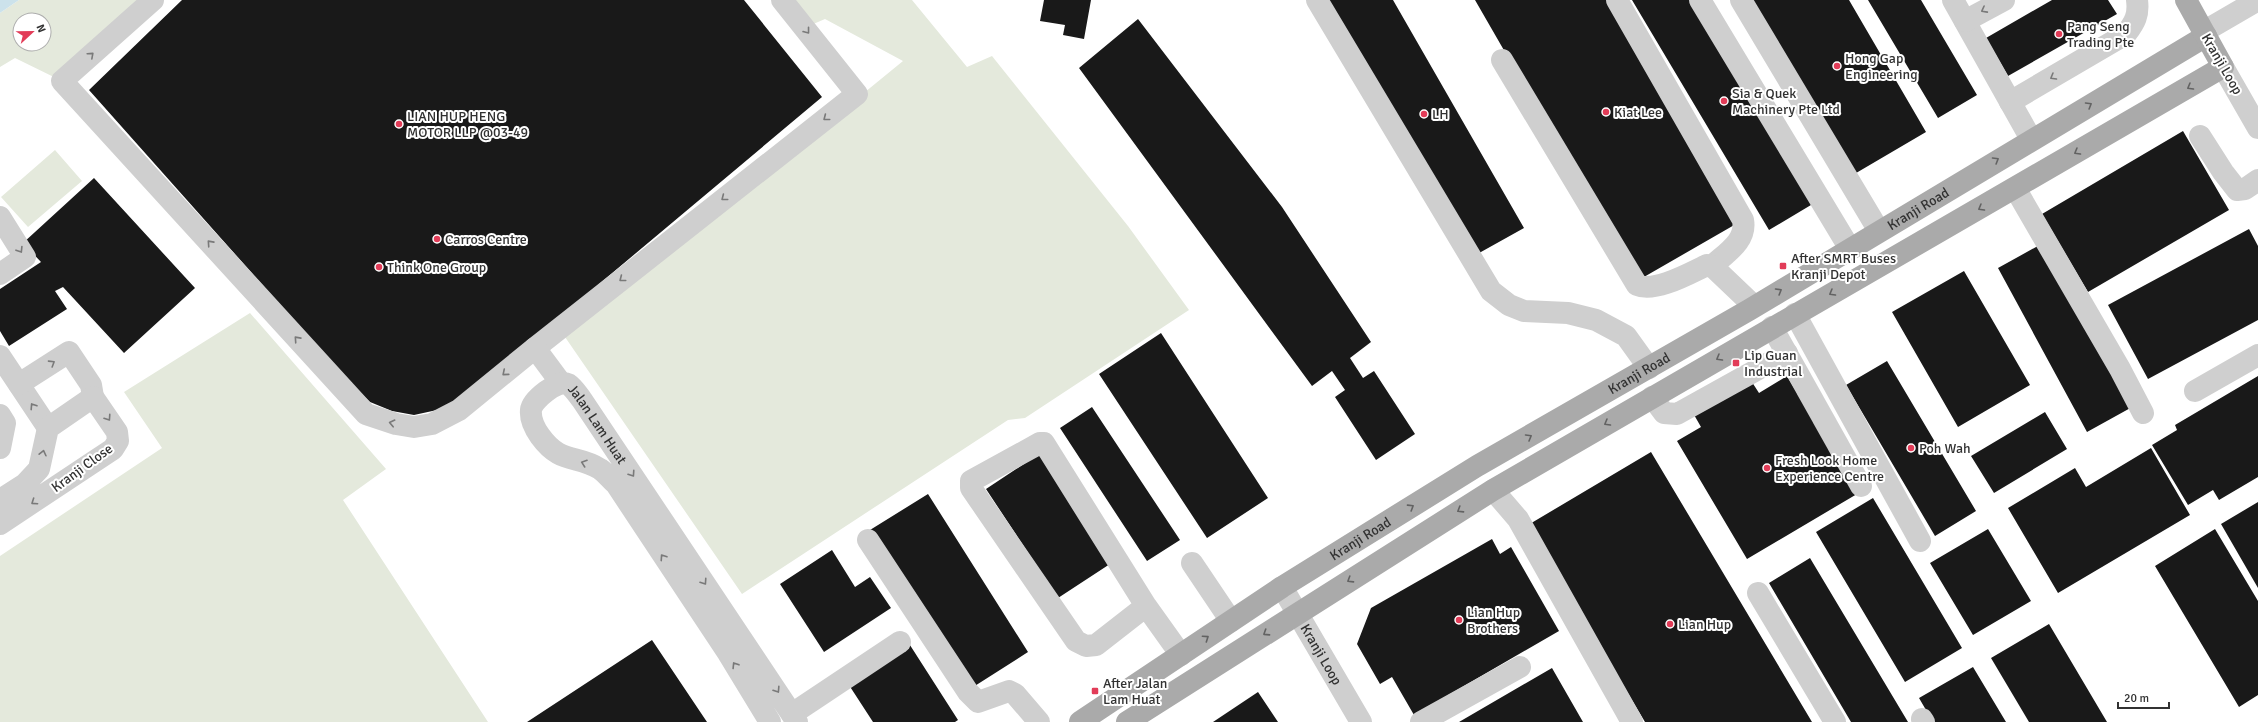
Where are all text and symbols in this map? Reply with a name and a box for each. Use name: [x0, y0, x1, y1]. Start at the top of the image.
one-way arrow: [1981, 6, 1988, 13]
north arrow: [12, 12, 52, 52]
place label: Pang Seng Trading Pte: [2067, 18, 2134, 51]
text: N: [33, 22, 48, 34]
one-way arrow: [802, 26, 809, 33]
marker: Pang Seng Trading Pte: [2054, 29, 2064, 39]
street label: Kranji Loop: [2198, 30, 2246, 98]
place label: Hong Gap Engineering: [1845, 50, 1918, 83]
one-way arrow: [86, 53, 94, 60]
marker: Hong Gap Engineering: [1832, 61, 1842, 71]
one-way arrow: [2050, 73, 2057, 80]
one-way arrow: [2187, 82, 2194, 89]
place label: Sia & Quek Machinery Pte Ltd: [1732, 85, 1840, 118]
marker: Sia & Quek Machinery Pte Ltd: [1719, 96, 1729, 106]
one-way arrow: [2085, 102, 2092, 109]
place label: Kiat Lee: [1614, 104, 1662, 121]
place label: LH: [1432, 106, 1449, 123]
marker: Kiat Lee: [1601, 107, 1611, 117]
place label: LIAN HUP HENG MOTOR LLP @03-49: [407, 108, 528, 141]
marker: LH: [1419, 109, 1429, 119]
one-way arrow: [823, 113, 830, 120]
marker: LIAN HUP HENG MOTOR LLP @03-49: [394, 119, 404, 129]
one-way arrow: [2074, 148, 2081, 155]
one-way arrow: [1992, 157, 1999, 165]
street label: Kranji Road: [1884, 184, 1952, 234]
one-way arrow: [721, 194, 728, 201]
one-way arrow: [1978, 203, 1985, 210]
place label: Carros Centre: [445, 231, 527, 248]
marker: Carros Centre: [432, 234, 442, 244]
one-way arrow: [207, 240, 214, 248]
one-way arrow: [16, 246, 23, 253]
place label: After SMRT Buses Kranji Depot: [1791, 250, 1896, 283]
place label: Think One Group: [387, 259, 486, 276]
marker: After SMRT Buses Kranji Depot: [1778, 261, 1788, 271]
marker: Think One Group: [374, 262, 384, 272]
one-way arrow: [620, 274, 627, 281]
one-way arrow: [1829, 288, 1836, 295]
one-way arrow: [1775, 289, 1782, 296]
one-way arrow: [295, 336, 302, 344]
place label: Lip Guan Industrial: [1744, 347, 1802, 380]
street label: Kranji Road: [1605, 349, 1673, 398]
one-way arrow: [1716, 353, 1723, 360]
marker: Lip Guan Industrial: [1731, 358, 1741, 368]
one-way arrow: [48, 360, 55, 368]
one-way arrow: [503, 368, 510, 375]
street label: Jalan Lam Huat: [565, 380, 631, 467]
one-way arrow: [30, 403, 38, 410]
one-way arrow: [103, 414, 110, 421]
one-way arrow: [1604, 419, 1611, 426]
one-way arrow: [389, 420, 396, 428]
one-way arrow: [1524, 434, 1532, 441]
street label: Kranji Close: [48, 440, 116, 496]
place label: Poh Wah: [1919, 440, 1971, 457]
marker: Poh Wah: [1906, 443, 1916, 453]
one-way arrow: [38, 450, 47, 457]
place label: Fresh Look Home Experience Centre: [1775, 452, 1884, 485]
one-way arrow: [581, 459, 588, 468]
marker: Fresh Look Home Experience Centre: [1762, 463, 1772, 473]
one-way arrow: [627, 470, 635, 477]
one-way arrow: [31, 497, 38, 504]
one-way arrow: [1407, 505, 1414, 512]
one-way arrow: [1457, 506, 1464, 513]
street label: Kranji Road: [1326, 513, 1394, 564]
one-way arrow: [661, 554, 668, 561]
one-way arrow: [1347, 575, 1354, 583]
one-way arrow: [699, 578, 707, 585]
place label: Lian Hup Brothers: [1467, 604, 1520, 637]
marker: Lian Hup Brothers: [1454, 615, 1464, 625]
place label: Lian Hup: [1678, 616, 1731, 633]
marker: Lian Hup: [1665, 619, 1675, 629]
street label: Kranji Loop: [1297, 621, 1346, 688]
one-way arrow: [1263, 629, 1270, 636]
one-way arrow: [1202, 635, 1209, 643]
one-way arrow: [732, 662, 740, 669]
place label: After Jalan Lam Huat: [1103, 675, 1167, 708]
scale bar: [2118, 684, 2169, 710]
one-way arrow: [772, 686, 779, 693]
marker: After Jalan Lam Huat: [1090, 686, 1100, 696]
text: 20 m: [2124, 691, 2149, 706]

